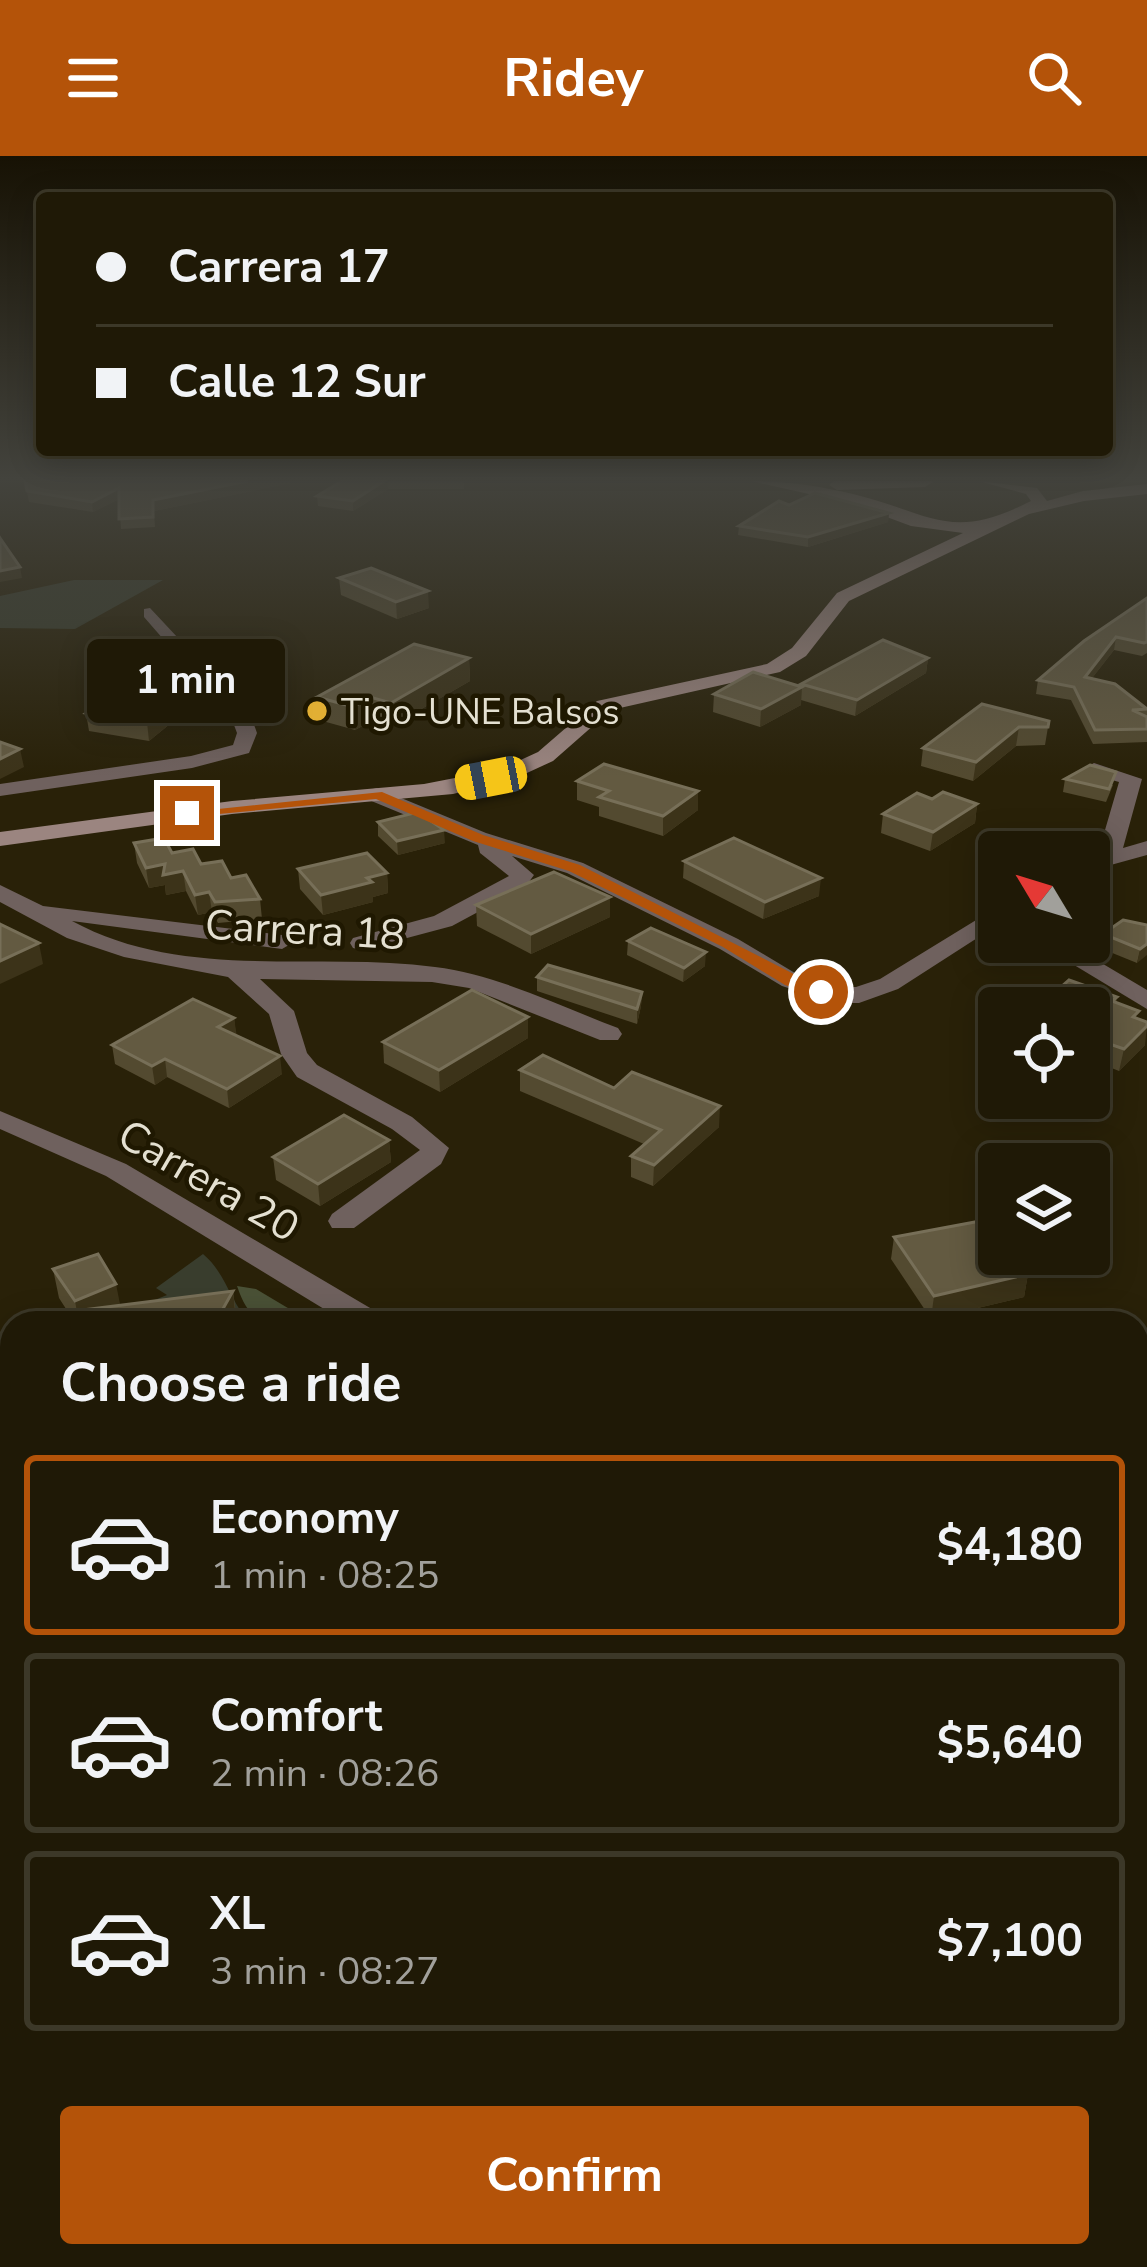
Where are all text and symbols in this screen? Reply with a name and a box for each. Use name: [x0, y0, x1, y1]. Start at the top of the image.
text: Ridey: [503, 41, 644, 115]
icon: menu: [60, 45, 126, 111]
icon: search: [1021, 45, 1087, 111]
text: Carrera 17: [168, 237, 390, 298]
text: Calle 12 Sur: [168, 352, 426, 413]
callout: 1 min: [88, 639, 286, 723]
text: 1 min: [136, 654, 236, 707]
place label: Tigo-UNE Balsos: [341, 688, 620, 737]
marker: Tigo-UNE Balsos: [304, 698, 330, 724]
car: [452, 753, 530, 803]
route end: [160, 786, 214, 840]
north arrow: [978, 831, 1110, 963]
map controls: [978, 831, 1110, 1275]
street label: Carrera 18: [203, 897, 406, 964]
route start: [794, 965, 848, 1019]
button: locate: [978, 987, 1110, 1119]
street label: Carrera 20: [107, 1107, 309, 1256]
button: layers: [978, 1143, 1110, 1275]
text: Choose a ride: [60, 1346, 401, 1420]
text: Economy: [210, 1488, 399, 1549]
icon: car: [66, 1491, 174, 1599]
text: $4,180: [937, 1515, 1083, 1576]
text: 1 min · 08:25: [210, 1549, 439, 1602]
text: Comfort: [210, 1686, 382, 1747]
icon: car: [66, 1689, 174, 1797]
text: $5,640: [937, 1713, 1083, 1774]
text: 2 min · 08:26: [210, 1747, 439, 1800]
text: XL: [210, 1884, 266, 1945]
icon: car: [66, 1887, 174, 1995]
text: $7,100: [937, 1911, 1083, 1972]
text: 3 min · 08:27: [210, 1945, 439, 1998]
button: Confirm: [60, 2106, 1089, 2244]

